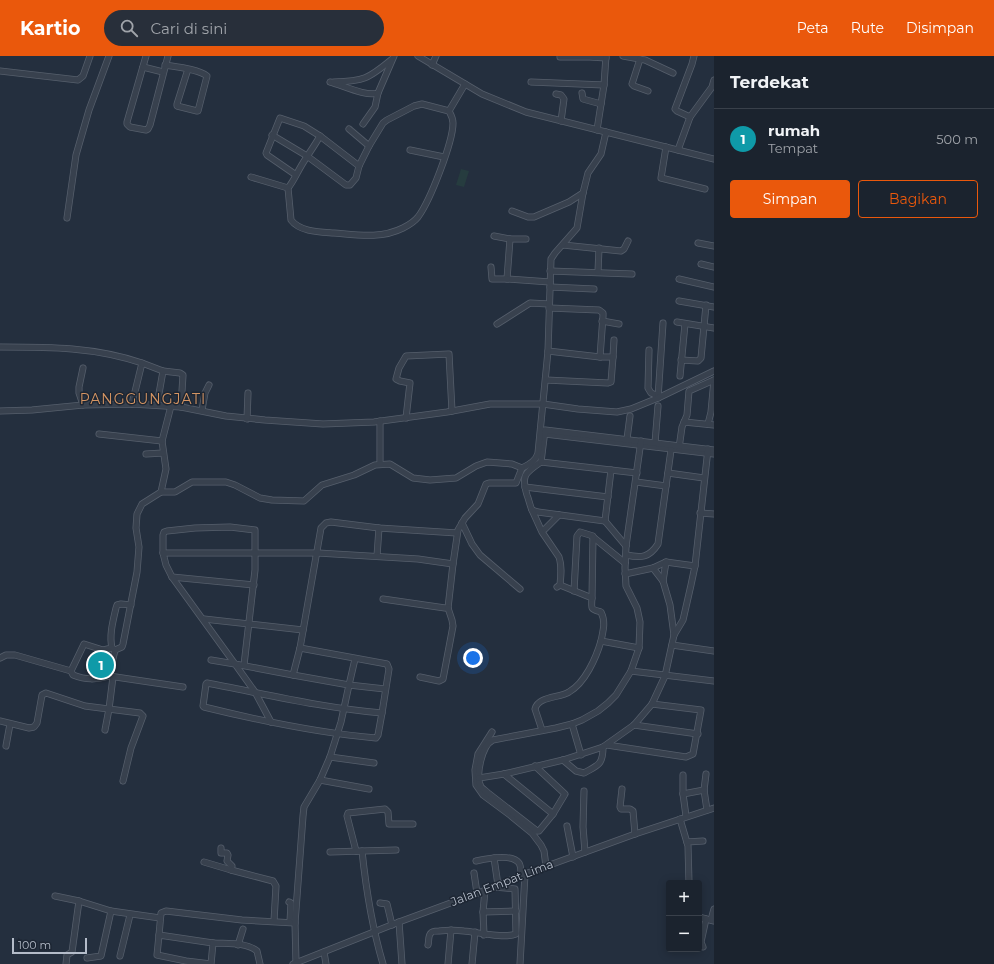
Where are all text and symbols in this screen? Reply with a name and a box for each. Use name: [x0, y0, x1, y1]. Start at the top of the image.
search box: [104, 10, 384, 46]
text: Kartio: [20, 17, 80, 40]
icon: search: [118, 17, 140, 39]
text: Cari di sini: [150, 19, 227, 38]
text: Peta: [797, 19, 829, 37]
text: Rute: [851, 19, 884, 37]
text: Disimpan: [906, 19, 974, 37]
text: Terdekat: [730, 72, 809, 92]
text: rumah: [768, 121, 820, 140]
text: 1: [740, 131, 746, 147]
text: 500 m: [936, 131, 978, 147]
text: Tempat: [768, 140, 818, 156]
button: Simpan: [730, 180, 850, 218]
button: Bagikan: [858, 180, 978, 218]
district label: PANGGUNGJATI: [80, 390, 206, 408]
your location: [463, 648, 483, 668]
pin: 1: [88, 650, 114, 680]
street label: Jalan Empat Lima: [447, 856, 555, 909]
map controls: [666, 880, 702, 952]
button: +: [666, 880, 702, 916]
button: −: [666, 916, 702, 952]
scale bar: [12, 936, 87, 955]
text: 100 m: [18, 938, 51, 952]

